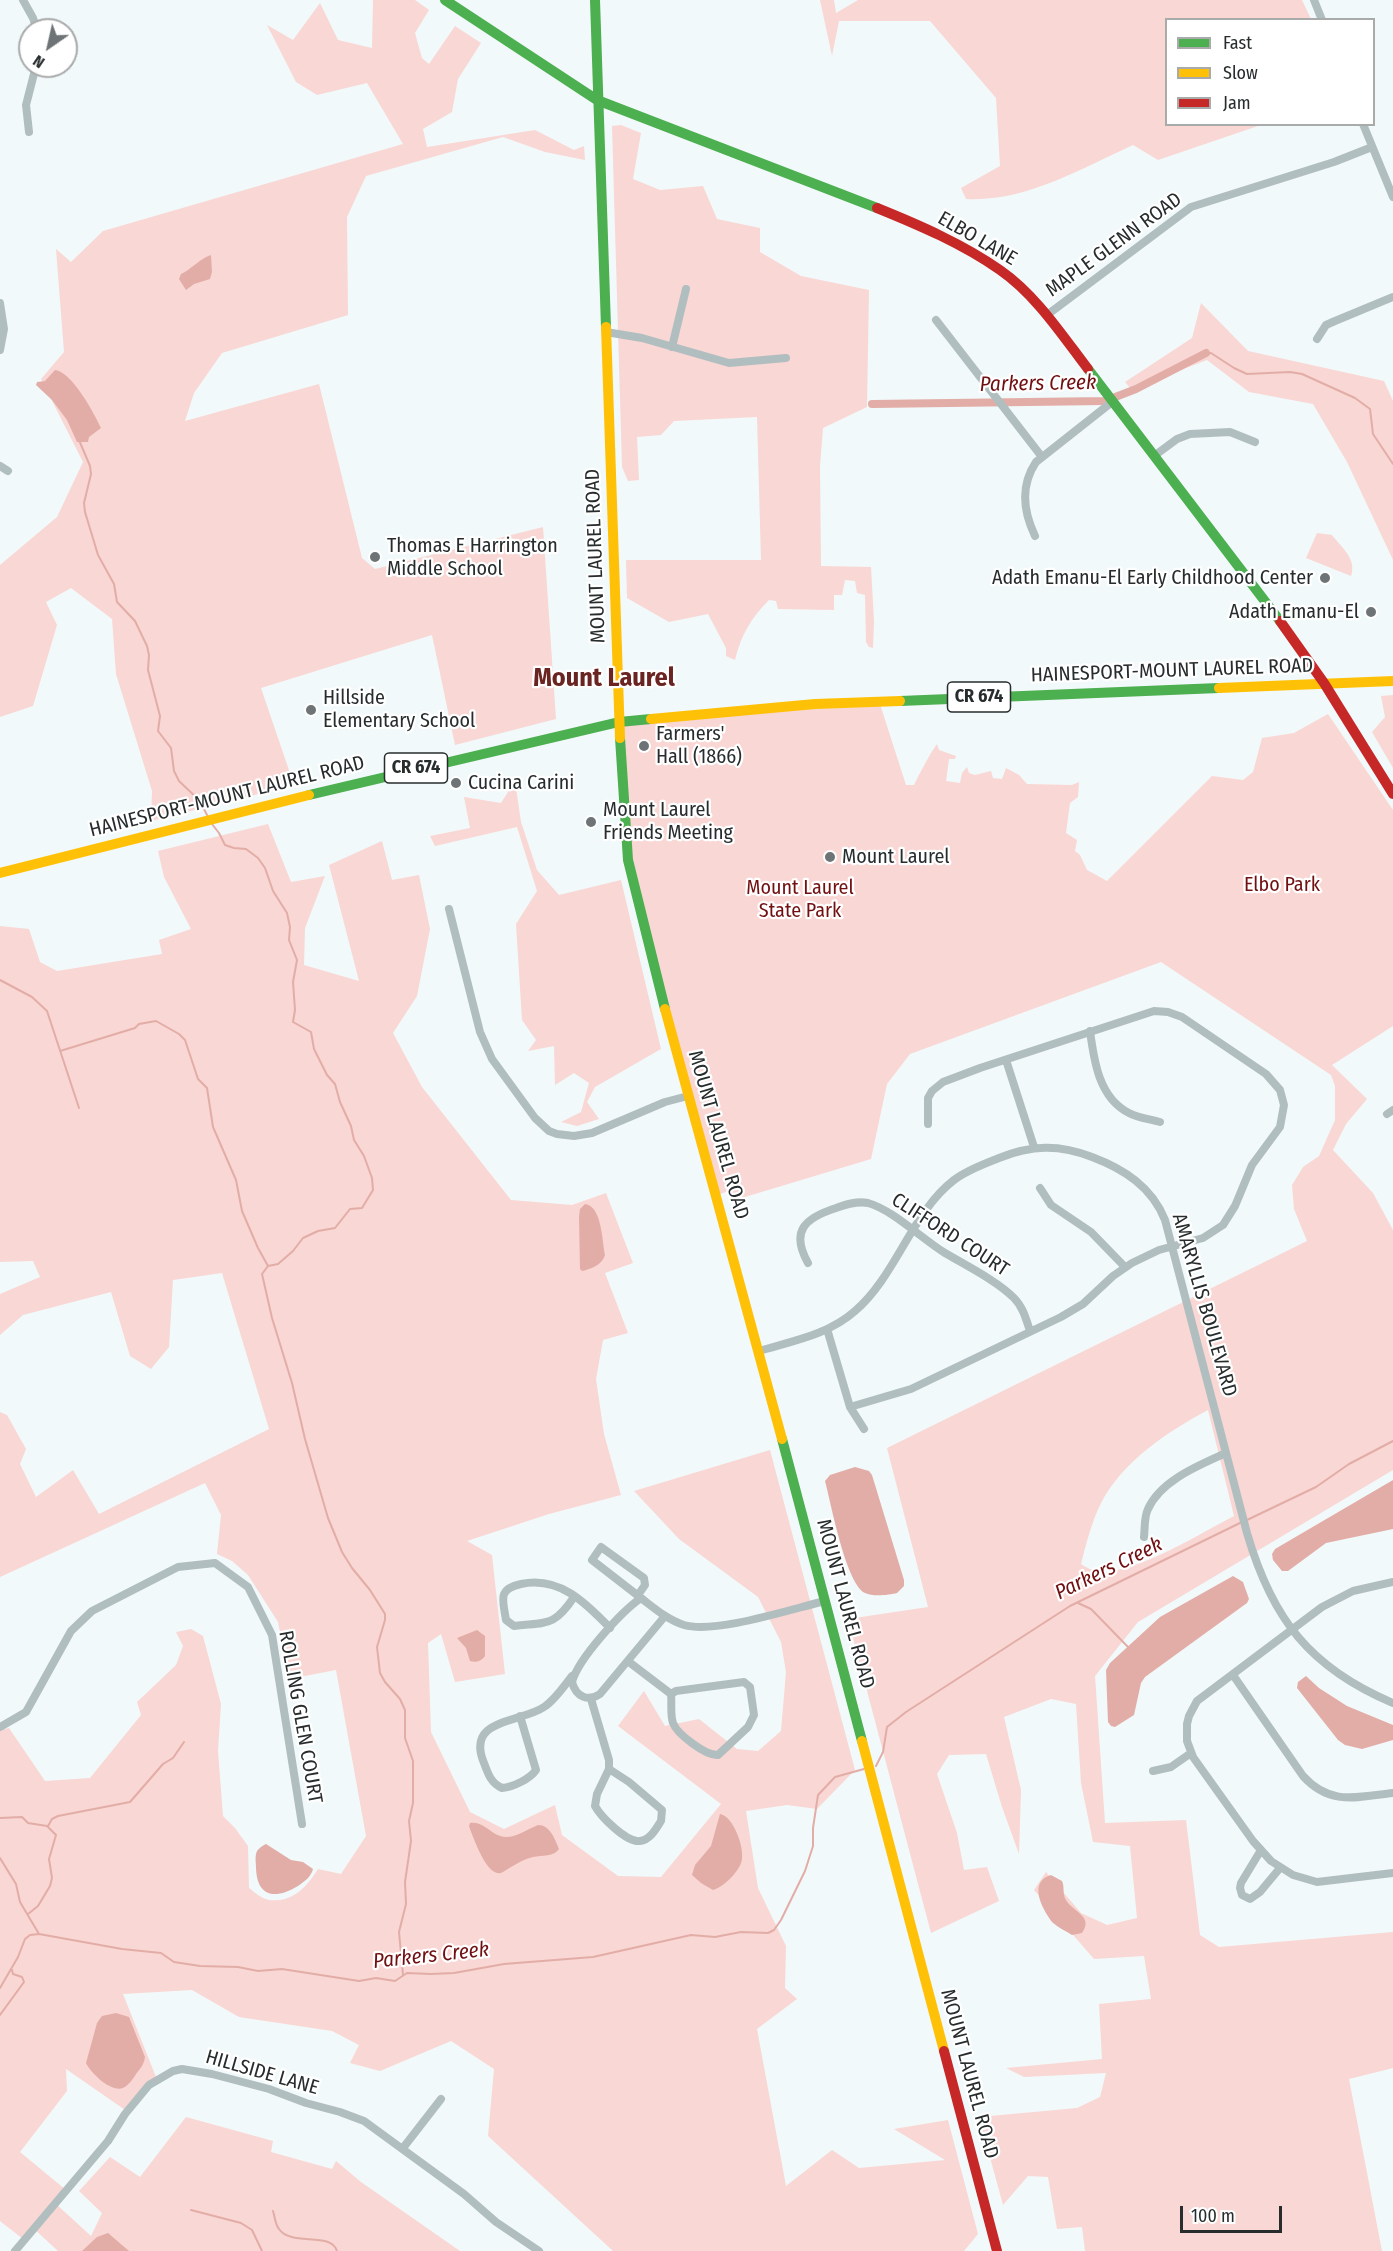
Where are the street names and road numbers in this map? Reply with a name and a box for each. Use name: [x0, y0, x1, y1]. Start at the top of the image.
street label: MAPLE GLENN ROAD: [1041, 188, 1187, 302]
street label: ELBO LANE: [933, 207, 1021, 271]
street label: MOUNT LAUREL ROAD: [581, 468, 611, 644]
street label: HAINESPORT-MOUNT LAUREL ROAD: [1030, 654, 1314, 688]
road number: CR 674: [948, 682, 1010, 712]
street label: HAINESPORT-MOUNT LAUREL ROAD: [87, 751, 367, 843]
road number: CR 674: [384, 753, 448, 783]
street label: MOUNT LAUREL ROAD: [682, 1048, 754, 1222]
street label: CLIFFORD COURT: [887, 1188, 1013, 1282]
street label: AMARYLLIS BOULEVARD: [1166, 1211, 1242, 1399]
street label: MOUNT LAUREL ROAD: [811, 1517, 879, 1691]
street label: ROLLING GLEN COURT: [273, 1629, 327, 1805]
street label: MOUNT LAUREL ROAD: [935, 1987, 1003, 2161]
street label: HILLSIDE LANE: [203, 2045, 321, 2101]

